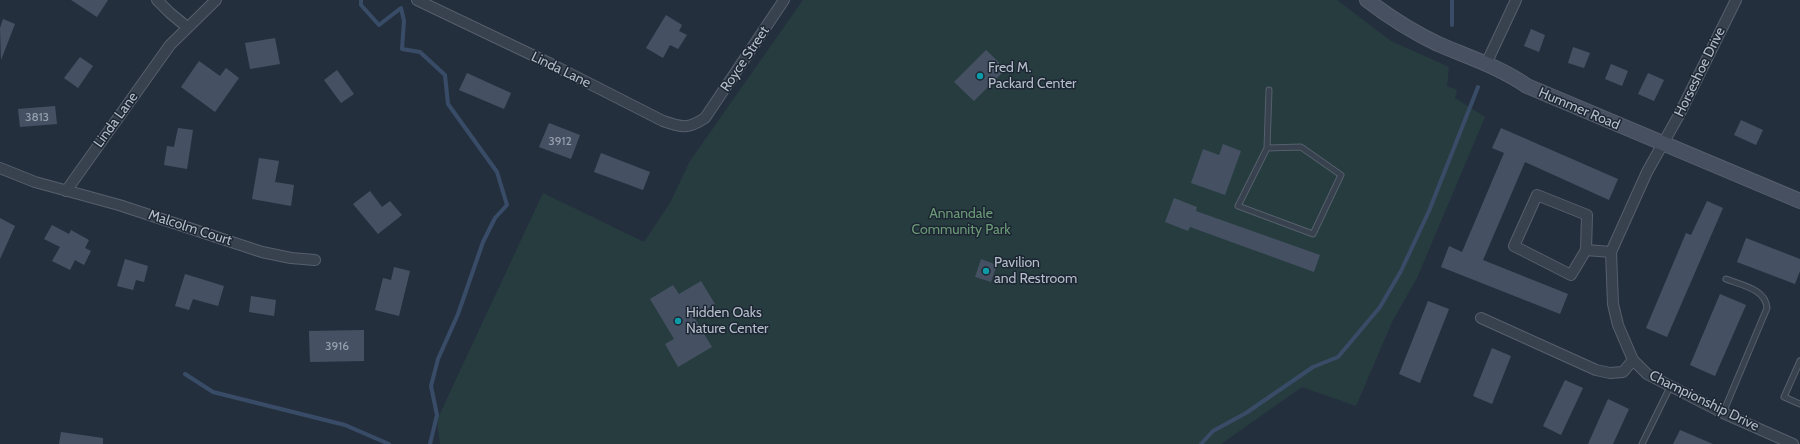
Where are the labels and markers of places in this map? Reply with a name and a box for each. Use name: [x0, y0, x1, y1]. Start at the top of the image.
place label: Fred M. Packard Center: [988, 60, 1077, 92]
marker: Fred M. Packard Center: [975, 71, 985, 81]
place label: Pavilion and Restroom: [994, 255, 1077, 288]
marker: Pavilion and Restroom: [981, 266, 991, 276]
place label: Hidden Oaks Nature Center: [686, 305, 768, 338]
marker: Hidden Oaks Nature Center: [673, 316, 683, 326]

